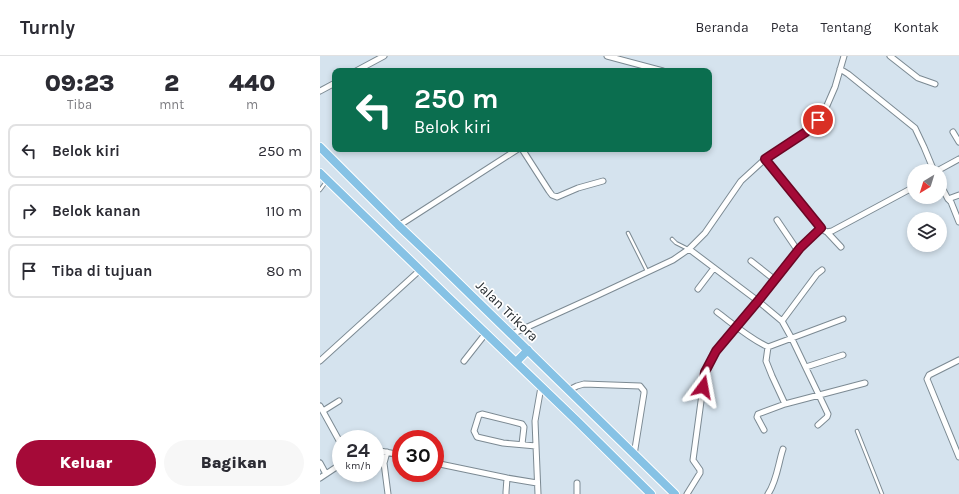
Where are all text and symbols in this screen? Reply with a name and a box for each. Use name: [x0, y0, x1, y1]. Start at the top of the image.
text: Turnly: [20, 17, 75, 39]
text: Beranda: [696, 19, 749, 36]
text: Peta: [771, 19, 799, 36]
text: Tentang: [821, 19, 872, 36]
text: Kontak: [894, 19, 939, 36]
text: 09:23: [45, 69, 115, 97]
text: 2: [164, 69, 179, 97]
text: 440: [229, 69, 275, 97]
text: 250 m: [414, 82, 499, 115]
icon: left: [348, 84, 400, 136]
text: Tiba: [67, 97, 92, 112]
text: mnt: [159, 97, 184, 112]
text: m: [246, 97, 258, 112]
pin: [801, 103, 835, 137]
icon: arrive: [807, 109, 829, 131]
text: Belok kiri: [414, 116, 491, 138]
icon: left: [18, 140, 40, 162]
text: Belok kiri: [52, 142, 120, 160]
text: 250 m: [258, 142, 302, 160]
north arrow: [907, 164, 947, 204]
map controls: [907, 164, 947, 252]
icon: right: [18, 200, 40, 222]
text: Belok kanan: [52, 202, 141, 220]
text: 110 m: [266, 202, 302, 220]
button: layers: [907, 212, 947, 252]
icon: arrive: [18, 260, 40, 282]
text: Tiba di tujuan: [52, 262, 152, 280]
text: 80 m: [266, 262, 302, 280]
street label: Jalan Trikora: [472, 277, 542, 345]
position arrow: [682, 366, 724, 408]
speed limit sign: 30: [392, 430, 444, 482]
text: 24: [346, 439, 370, 462]
button: Keluar: [16, 440, 156, 486]
button: Bagikan: [164, 440, 304, 486]
text: km/h: [345, 460, 371, 472]

